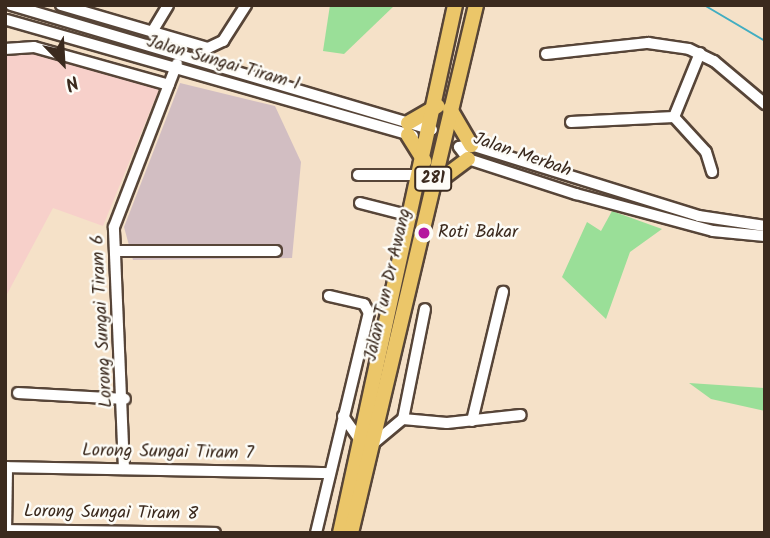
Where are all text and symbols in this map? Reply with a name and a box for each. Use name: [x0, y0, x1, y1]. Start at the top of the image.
north arrow: [28, 28, 98, 98]
street label: Jalan Sungai Tiram 1: [144, 32, 302, 96]
text: N: [60, 66, 83, 98]
street label: Jalan Merbah: [470, 129, 574, 183]
road number: 281: [414, 167, 452, 192]
street label: Jalan Tun Dr Awang: [361, 207, 417, 363]
place label: Roti Bakar: [438, 222, 518, 244]
marker: Roti Bakar: [416, 225, 432, 241]
street label: Lorong Sungai Tiram 6: [88, 234, 118, 408]
street label: Lorong Sungai Tiram 7: [82, 441, 254, 465]
street label: Lorong Sungai Tiram 8: [24, 502, 198, 526]

